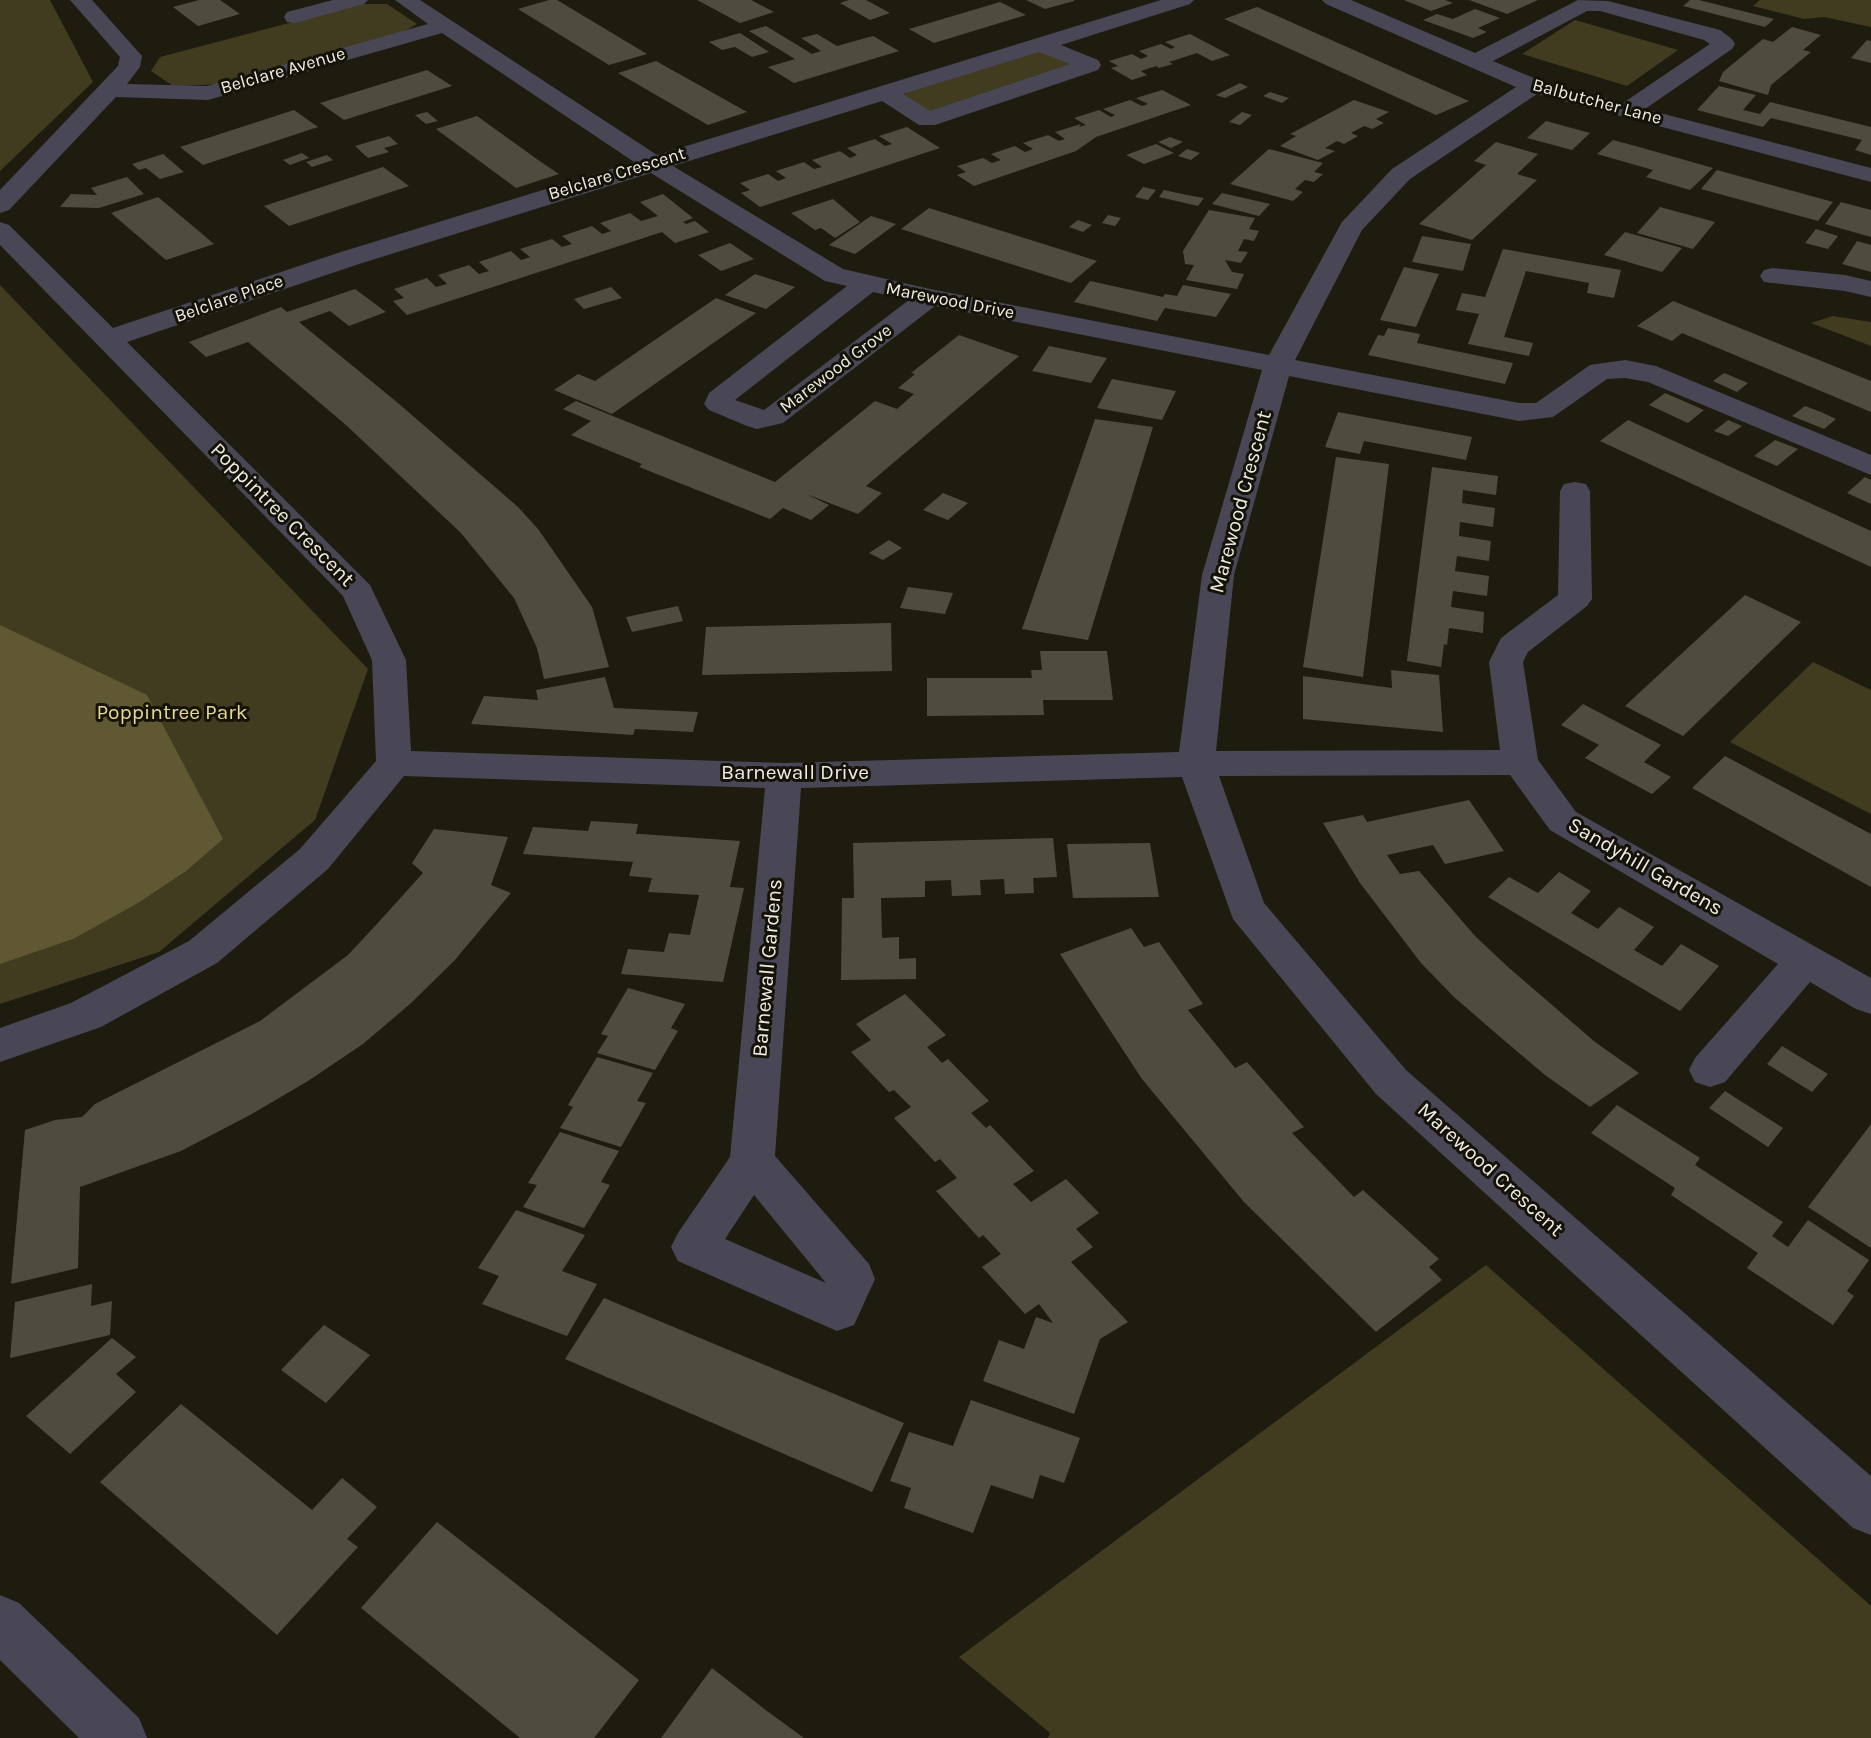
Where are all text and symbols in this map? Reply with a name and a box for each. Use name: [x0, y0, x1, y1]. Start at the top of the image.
street label: Belclare Avenue: [218, 43, 348, 99]
street label: Balbutcher Lane: [1530, 74, 1664, 130]
street label: Belclare Crescent: [546, 143, 688, 205]
street label: Belclare Place: [172, 270, 286, 328]
street label: Marewood Drive: [884, 278, 1016, 324]
street label: Marewood Grove: [776, 320, 896, 418]
street label: Marewood Crescent: [1205, 408, 1277, 596]
street label: Poppintree Crescent: [205, 438, 359, 592]
park label: Poppintree Park: [96, 700, 248, 726]
street label: Barnewall Drive: [721, 760, 869, 786]
street label: Sandyhill Gardens: [1563, 812, 1727, 922]
street label: Barnewall Gardens: [748, 878, 788, 1058]
street label: Marewood Crescent: [1412, 1098, 1568, 1242]

